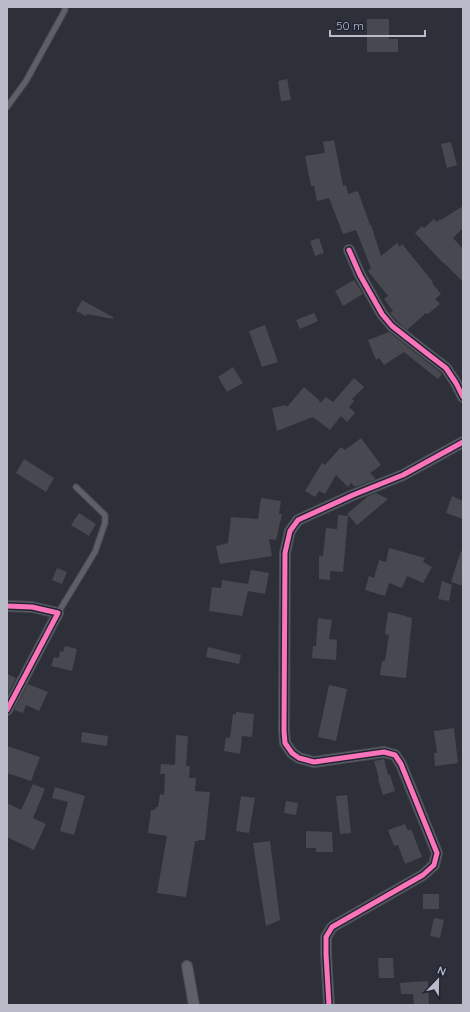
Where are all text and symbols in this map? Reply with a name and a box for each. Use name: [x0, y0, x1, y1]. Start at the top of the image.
scale bar: [330, 12, 425, 38]
text: 50 m: [336, 18, 364, 33]
north arrow: [418, 960, 458, 1000]
text: N: [435, 963, 448, 979]

